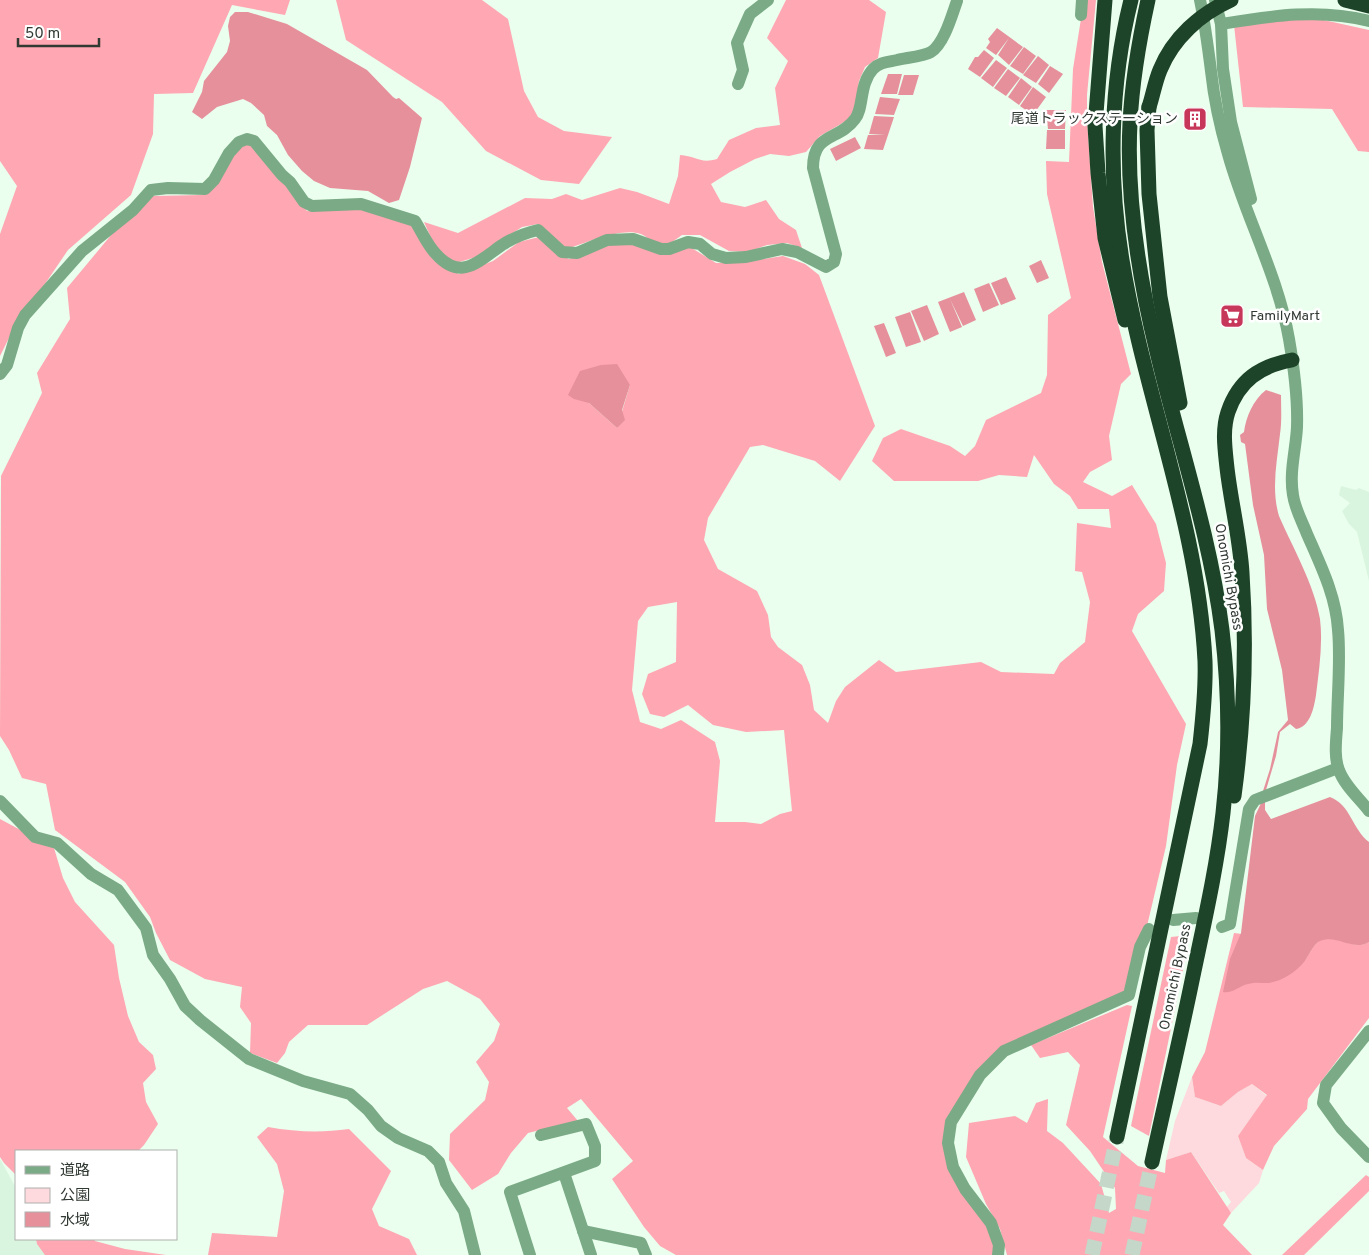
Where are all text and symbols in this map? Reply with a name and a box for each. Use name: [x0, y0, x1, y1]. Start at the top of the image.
scale bar: [18, 15, 99, 47]
text: 50 m: [25, 25, 60, 44]
building icon: 尾道トラックステーション: [1182, 106, 1208, 132]
place label: 尾道トラックステーション: [1011, 111, 1178, 128]
supermarket icon: FamilyMart: [1219, 303, 1245, 329]
place label: FamilyMart: [1250, 308, 1320, 325]
street label: Onomichi Bypass: [1210, 522, 1246, 632]
street label: Onomichi Bypass: [1156, 922, 1196, 1032]
legend: [15, 1150, 178, 1240]
text: 道路: [60, 1162, 90, 1181]
text: 公園: [60, 1187, 90, 1206]
text: 水域: [60, 1212, 90, 1231]

